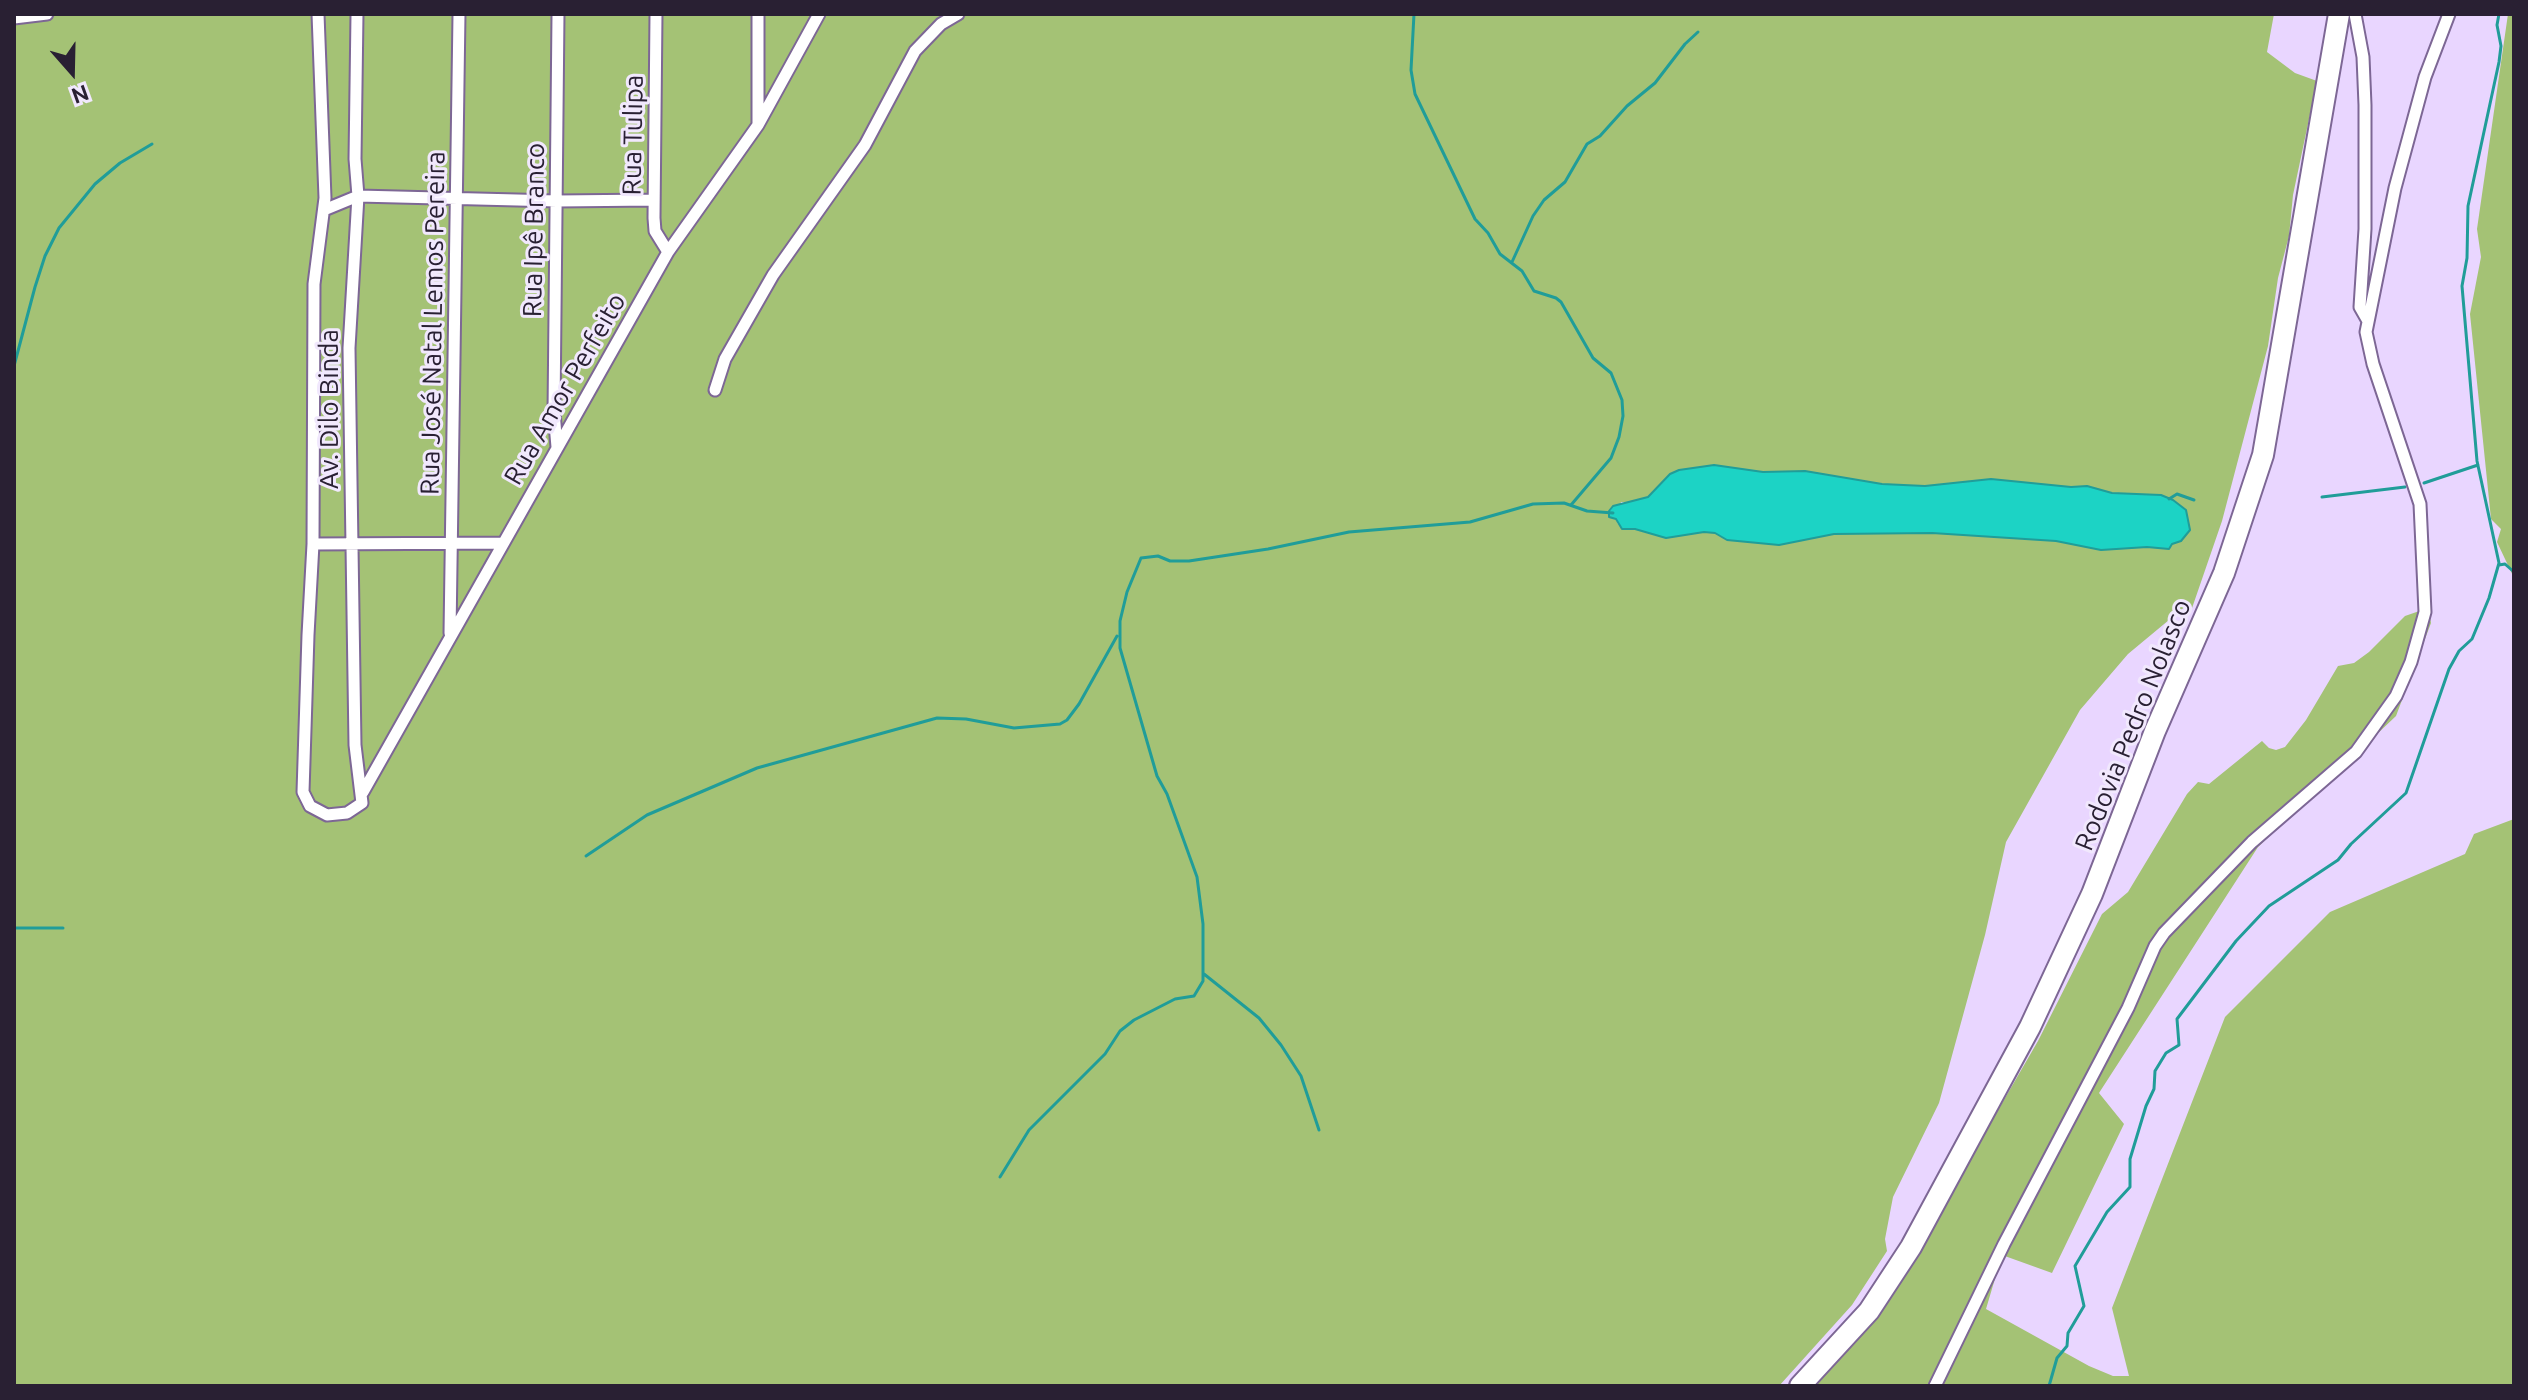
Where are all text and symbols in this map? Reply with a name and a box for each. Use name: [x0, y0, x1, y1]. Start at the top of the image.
north arrow: [32, 32, 112, 112]
street label: Rua Tulipa: [616, 74, 650, 196]
text: N: [68, 80, 92, 110]
street label: Rua Ipê Branco: [517, 143, 551, 317]
street label: Rua José Natal Lemos Pereira: [414, 151, 452, 495]
street label: Rua Amor Perfeito: [498, 288, 632, 490]
street label: Av. Dilo Binda: [313, 329, 345, 489]
street label: Rodovia Pedro Nolasco: [2068, 595, 2198, 855]

